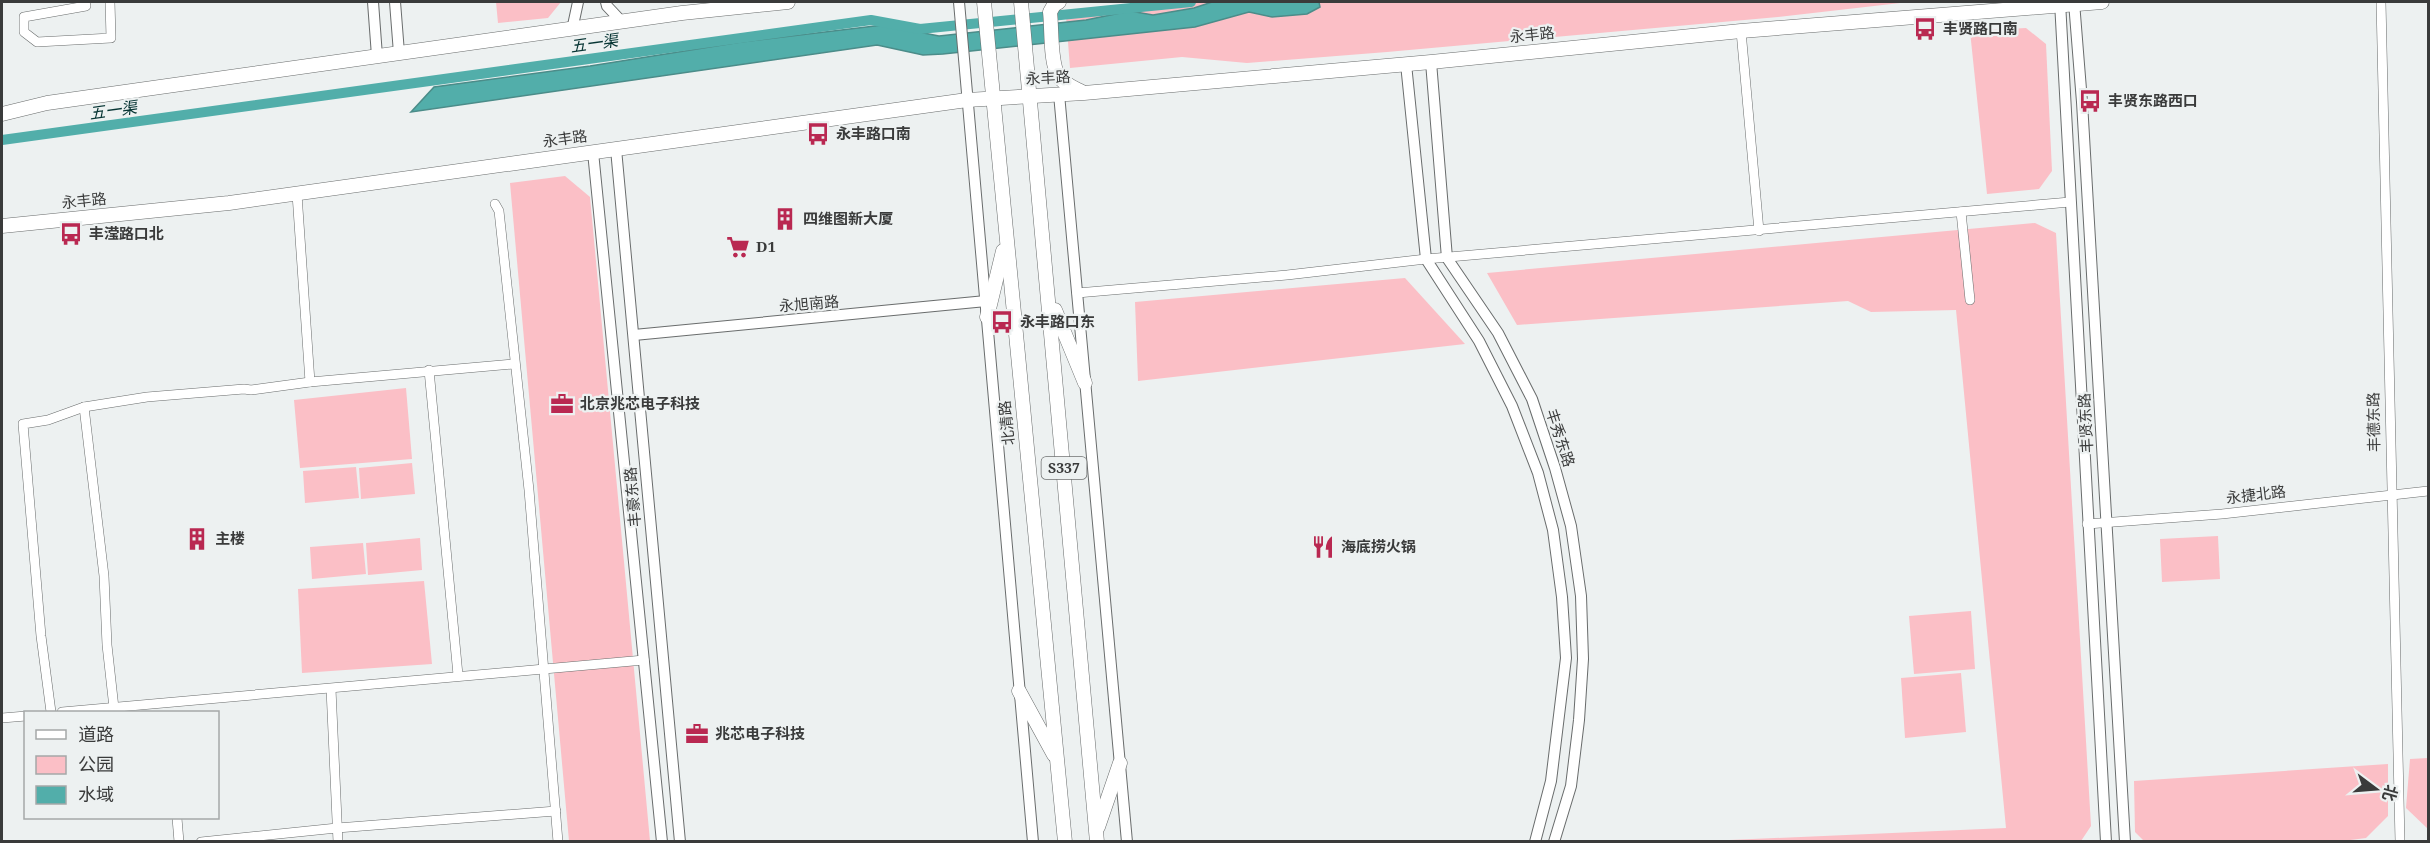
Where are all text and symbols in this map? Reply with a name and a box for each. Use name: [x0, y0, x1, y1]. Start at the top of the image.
bus stop icon: 丰贤路口南: [1912, 16, 1938, 42]
place label: 丰贤路口南: [1943, 18, 2018, 38]
street label: 永丰路: [1508, 22, 1555, 46]
water label: 五一渠: [569, 28, 621, 57]
street label: 永丰路: [1025, 66, 1071, 88]
bus stop icon: 丰贤东路西口: [2077, 88, 2103, 114]
place label: 丰贤东路西口: [2108, 90, 2198, 110]
water label: 五一渠: [88, 95, 140, 124]
bus stop icon: 永丰路口南: [805, 121, 831, 147]
place label: 永丰路口南: [836, 123, 911, 143]
street label: 永丰路: [541, 125, 589, 151]
street label: 永丰路: [60, 188, 107, 212]
building icon: 四维图新大厦: [772, 206, 798, 232]
place label: 四维图新大厦: [803, 208, 893, 228]
bus stop icon: 丰滢路口北: [58, 221, 84, 247]
place label: 丰滢路口北: [89, 223, 164, 243]
supermarket icon: D1: [725, 234, 751, 260]
place label: D1: [756, 236, 776, 256]
street label: 永旭南路: [778, 290, 840, 316]
bus stop icon: 永丰路口东: [989, 309, 1015, 335]
place label: 永丰路口东: [1020, 311, 1095, 331]
office icon: 北京兆芯电子科技: [549, 391, 575, 417]
street label: 丰德东路: [2362, 392, 2384, 452]
place label: 北京兆芯电子科技: [580, 393, 700, 413]
street label: 丰贤东路: [2073, 393, 2097, 454]
street label: 北清路: [994, 400, 1018, 447]
street label: 丰秀东路: [1542, 406, 1580, 469]
road number: S337: [1042, 457, 1086, 479]
street label: 丰豪东路: [619, 466, 645, 528]
street label: 永捷北路: [2225, 480, 2287, 508]
building icon: 主楼: [184, 526, 210, 552]
place label: 主楼: [215, 528, 245, 548]
restaurant icon: 海底捞火锅: [1310, 534, 1336, 560]
place label: 海底捞火锅: [1341, 536, 1416, 556]
legend: [24, 711, 219, 819]
office icon: 兆芯电子科技: [684, 721, 710, 747]
text: 道路: [78, 722, 114, 746]
place label: 兆芯电子科技: [715, 723, 805, 743]
text: 公园: [78, 752, 114, 776]
north arrow: [2346, 759, 2406, 819]
text: 水域: [78, 782, 114, 806]
text: 北: [2378, 782, 2403, 804]

